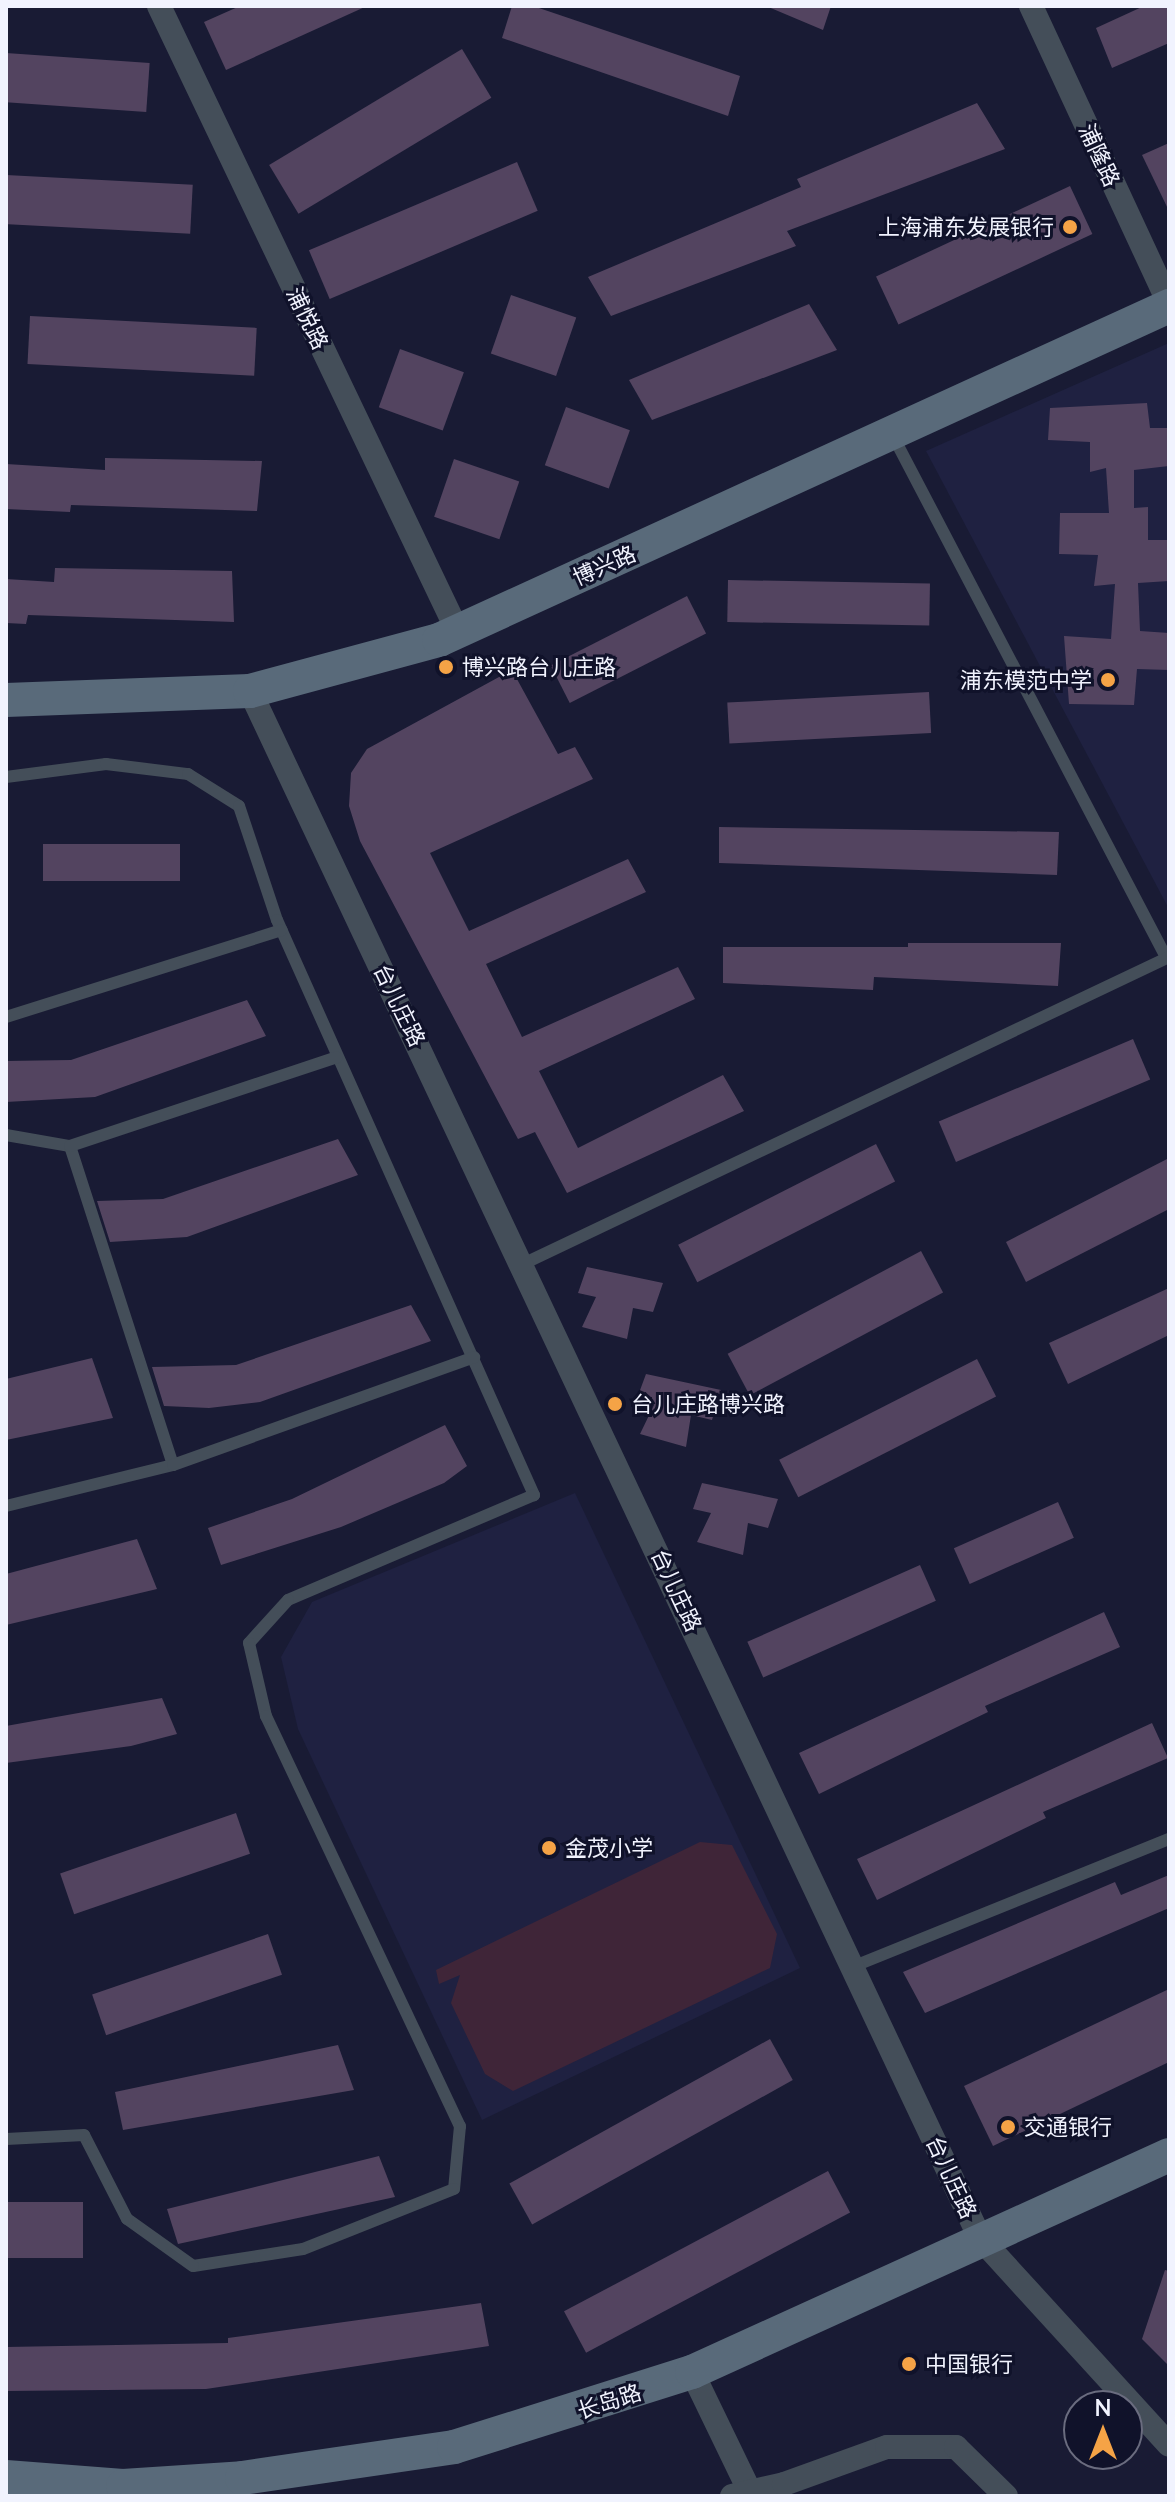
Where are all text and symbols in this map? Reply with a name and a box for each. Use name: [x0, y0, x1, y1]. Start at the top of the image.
street label: 浦隆路: [1074, 120, 1126, 190]
place label: 上海浦东发展银行: [878, 214, 1054, 240]
marker: 上海浦东发展银行: [1061, 218, 1079, 236]
street label: 浦悦路: [282, 283, 334, 353]
street label: 博兴路: [568, 540, 640, 590]
place label: 博兴路台儿庄路: [462, 654, 616, 680]
marker: 博兴路台儿庄路: [437, 658, 455, 676]
place label: 浦东模范中学: [960, 667, 1092, 693]
marker: 浦东模范中学: [1099, 671, 1117, 689]
street label: 台儿庄路: [369, 960, 431, 1050]
place label: 台儿庄路博兴路: [631, 1391, 785, 1417]
marker: 台儿庄路博兴路: [606, 1395, 624, 1413]
street label: 台儿庄路: [646, 1545, 708, 1635]
place label: 金茂小学: [565, 1835, 653, 1861]
marker: 金茂小学: [540, 1839, 558, 1857]
place label: 交通银行: [1024, 2114, 1112, 2140]
marker: 交通银行: [999, 2118, 1017, 2136]
street label: 台儿庄路: [921, 2132, 983, 2222]
place label: 中国银行: [925, 2351, 1013, 2377]
marker: 中国银行: [900, 2355, 918, 2373]
street label: 长岛路: [574, 2378, 644, 2424]
north arrow: [1063, 2390, 1143, 2470]
text: N: [1095, 2394, 1111, 2421]

